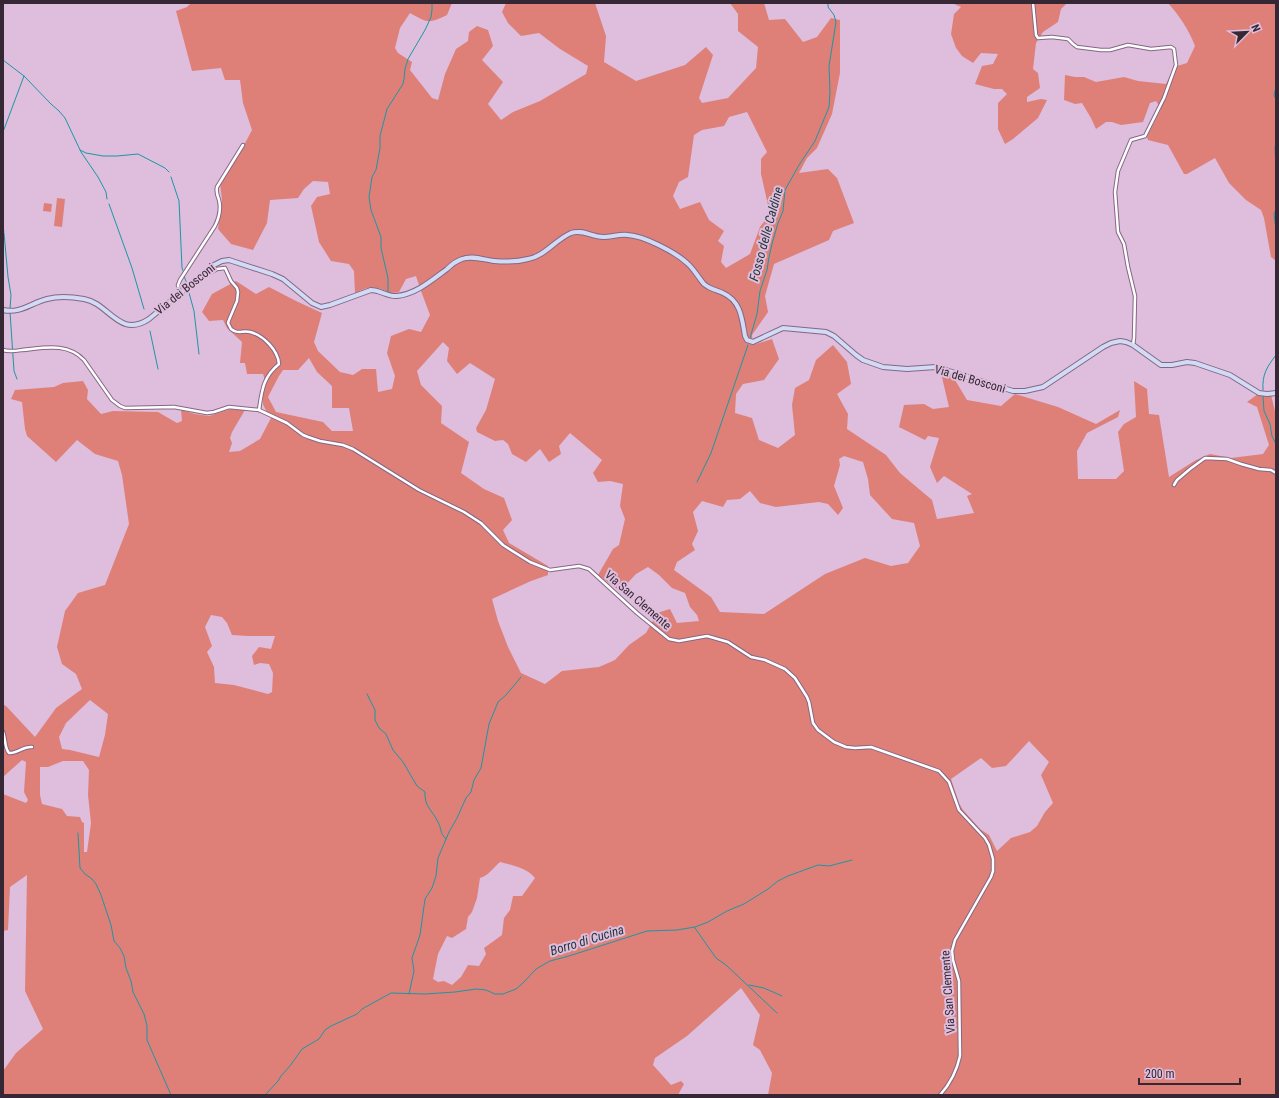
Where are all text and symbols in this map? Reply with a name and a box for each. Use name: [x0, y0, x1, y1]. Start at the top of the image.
north arrow: [1227, 12, 1267, 52]
text: N: [1248, 22, 1263, 34]
water label: Fosso delle Caldine: [746, 185, 786, 283]
street label: Via dei Bosconi: [152, 261, 218, 317]
street label: Via dei Bosconi: [933, 362, 1007, 396]
street label: Via San Clemente: [602, 567, 674, 633]
water label: Borro di Cucina: [548, 922, 626, 958]
street label: Via San Clemente: [938, 950, 958, 1034]
scale bar: [1139, 1060, 1240, 1086]
text: 200 m: [1145, 1067, 1175, 1081]

